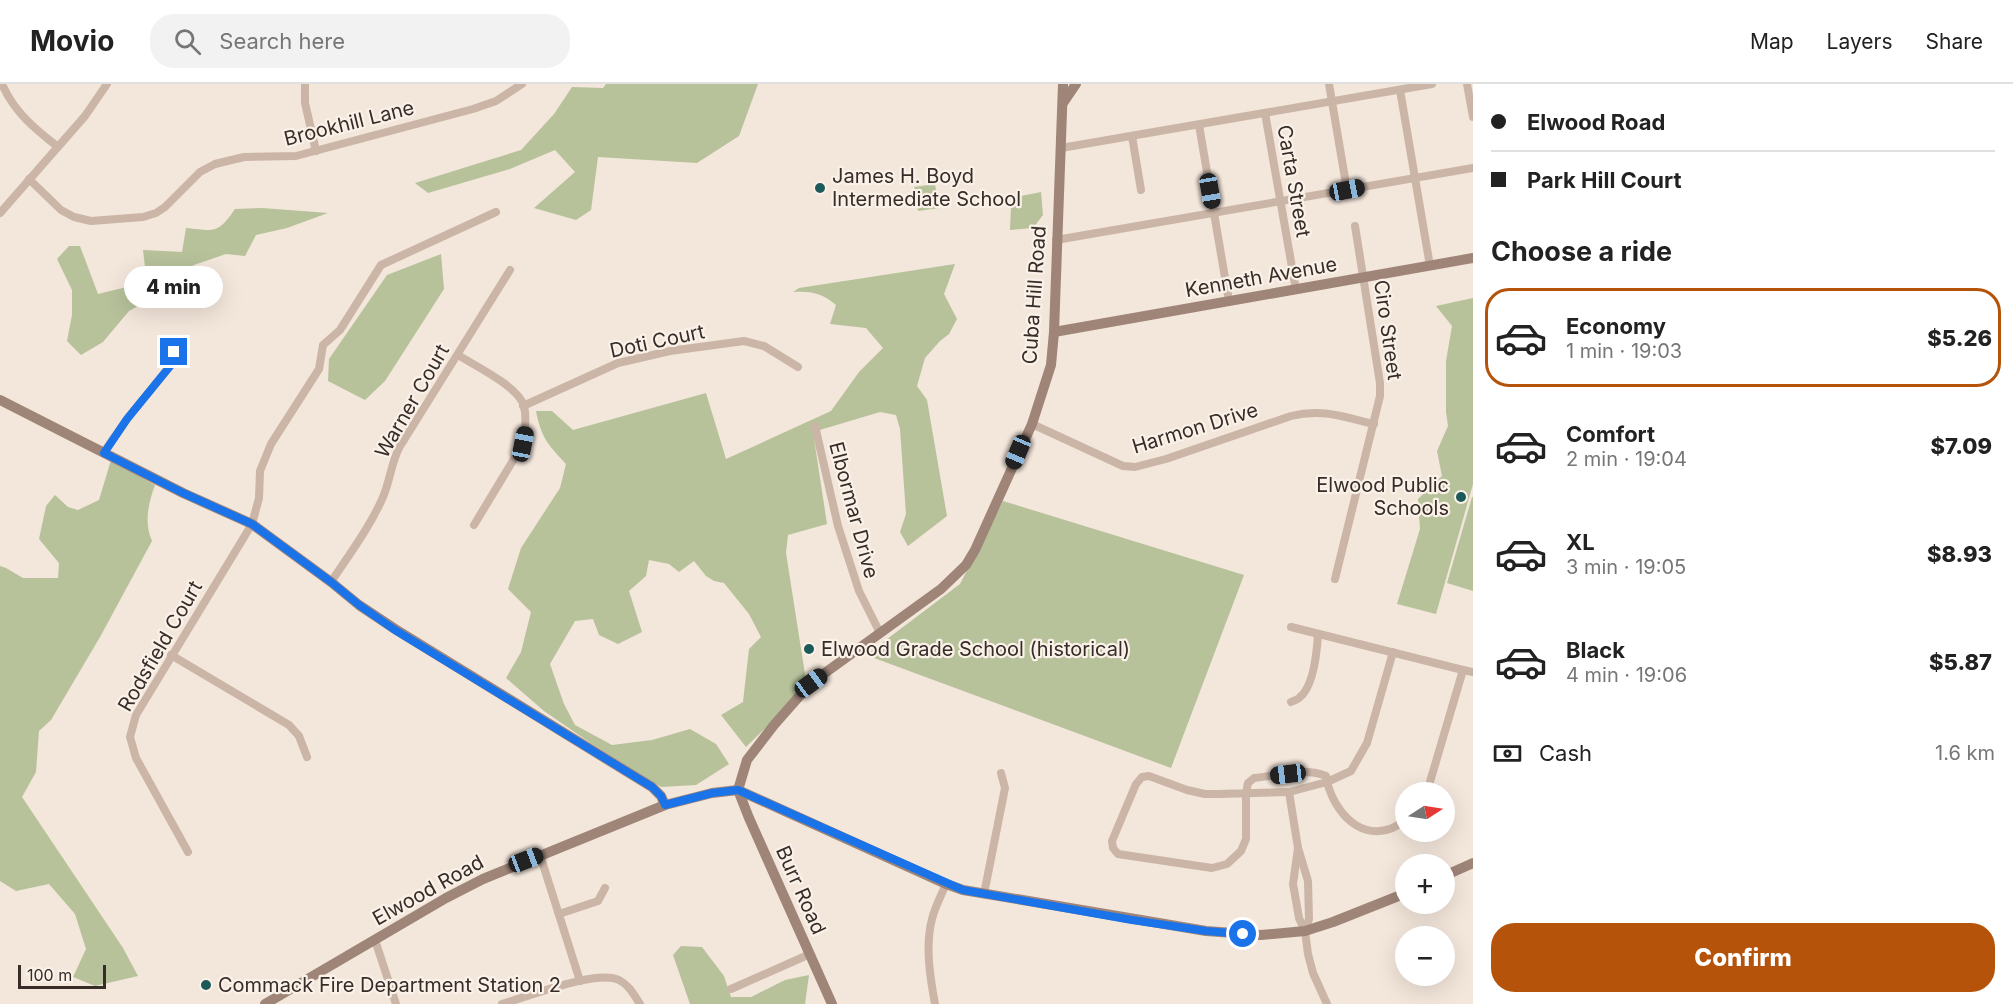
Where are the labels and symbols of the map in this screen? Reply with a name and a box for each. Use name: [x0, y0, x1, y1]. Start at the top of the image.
street label: Brookhill Lane: [281, 95, 417, 151]
street label: Carta Street: [1272, 123, 1316, 239]
place label: James H. Boyd Intermediate School: [832, 164, 1021, 211]
car: [1198, 172, 1222, 210]
car: [1328, 178, 1366, 202]
marker: James H. Boyd Intermediate School: [813, 181, 827, 195]
street label: Cuba Hill Road: [1017, 225, 1051, 365]
street label: Kenneth Avenue: [1183, 252, 1339, 302]
callout: 4 min: [124, 265, 224, 307]
street label: Ciro Street: [1369, 278, 1407, 382]
street label: Doti Court: [607, 319, 707, 363]
route end: [160, 338, 187, 365]
street label: Warner Court: [370, 340, 454, 462]
street label: Harmon Drive: [1129, 397, 1261, 459]
car: [511, 425, 535, 463]
car: [1003, 432, 1033, 472]
street label: Elbormar Drive: [824, 439, 884, 581]
place label: Elwood Public Schools: [1316, 473, 1449, 520]
marker: Elwood Public Schools: [1454, 490, 1468, 504]
street label: Rodsfield Court: [113, 576, 207, 716]
place label: Elwood Grade School (historical): [821, 637, 1130, 661]
marker: Elwood Grade School (historical): [802, 642, 816, 656]
car: [791, 665, 831, 701]
car: [1269, 763, 1307, 785]
north arrow: [1395, 782, 1455, 842]
street label: Burr Road: [771, 842, 831, 938]
car: [506, 845, 546, 875]
street label: Elwood Road: [368, 850, 488, 930]
route start: [1229, 920, 1256, 947]
scale bar: [18, 962, 106, 990]
place label: Commack Fire Department Station 2: [218, 973, 561, 997]
marker: Commack Fire Department Station 2: [199, 978, 213, 992]

